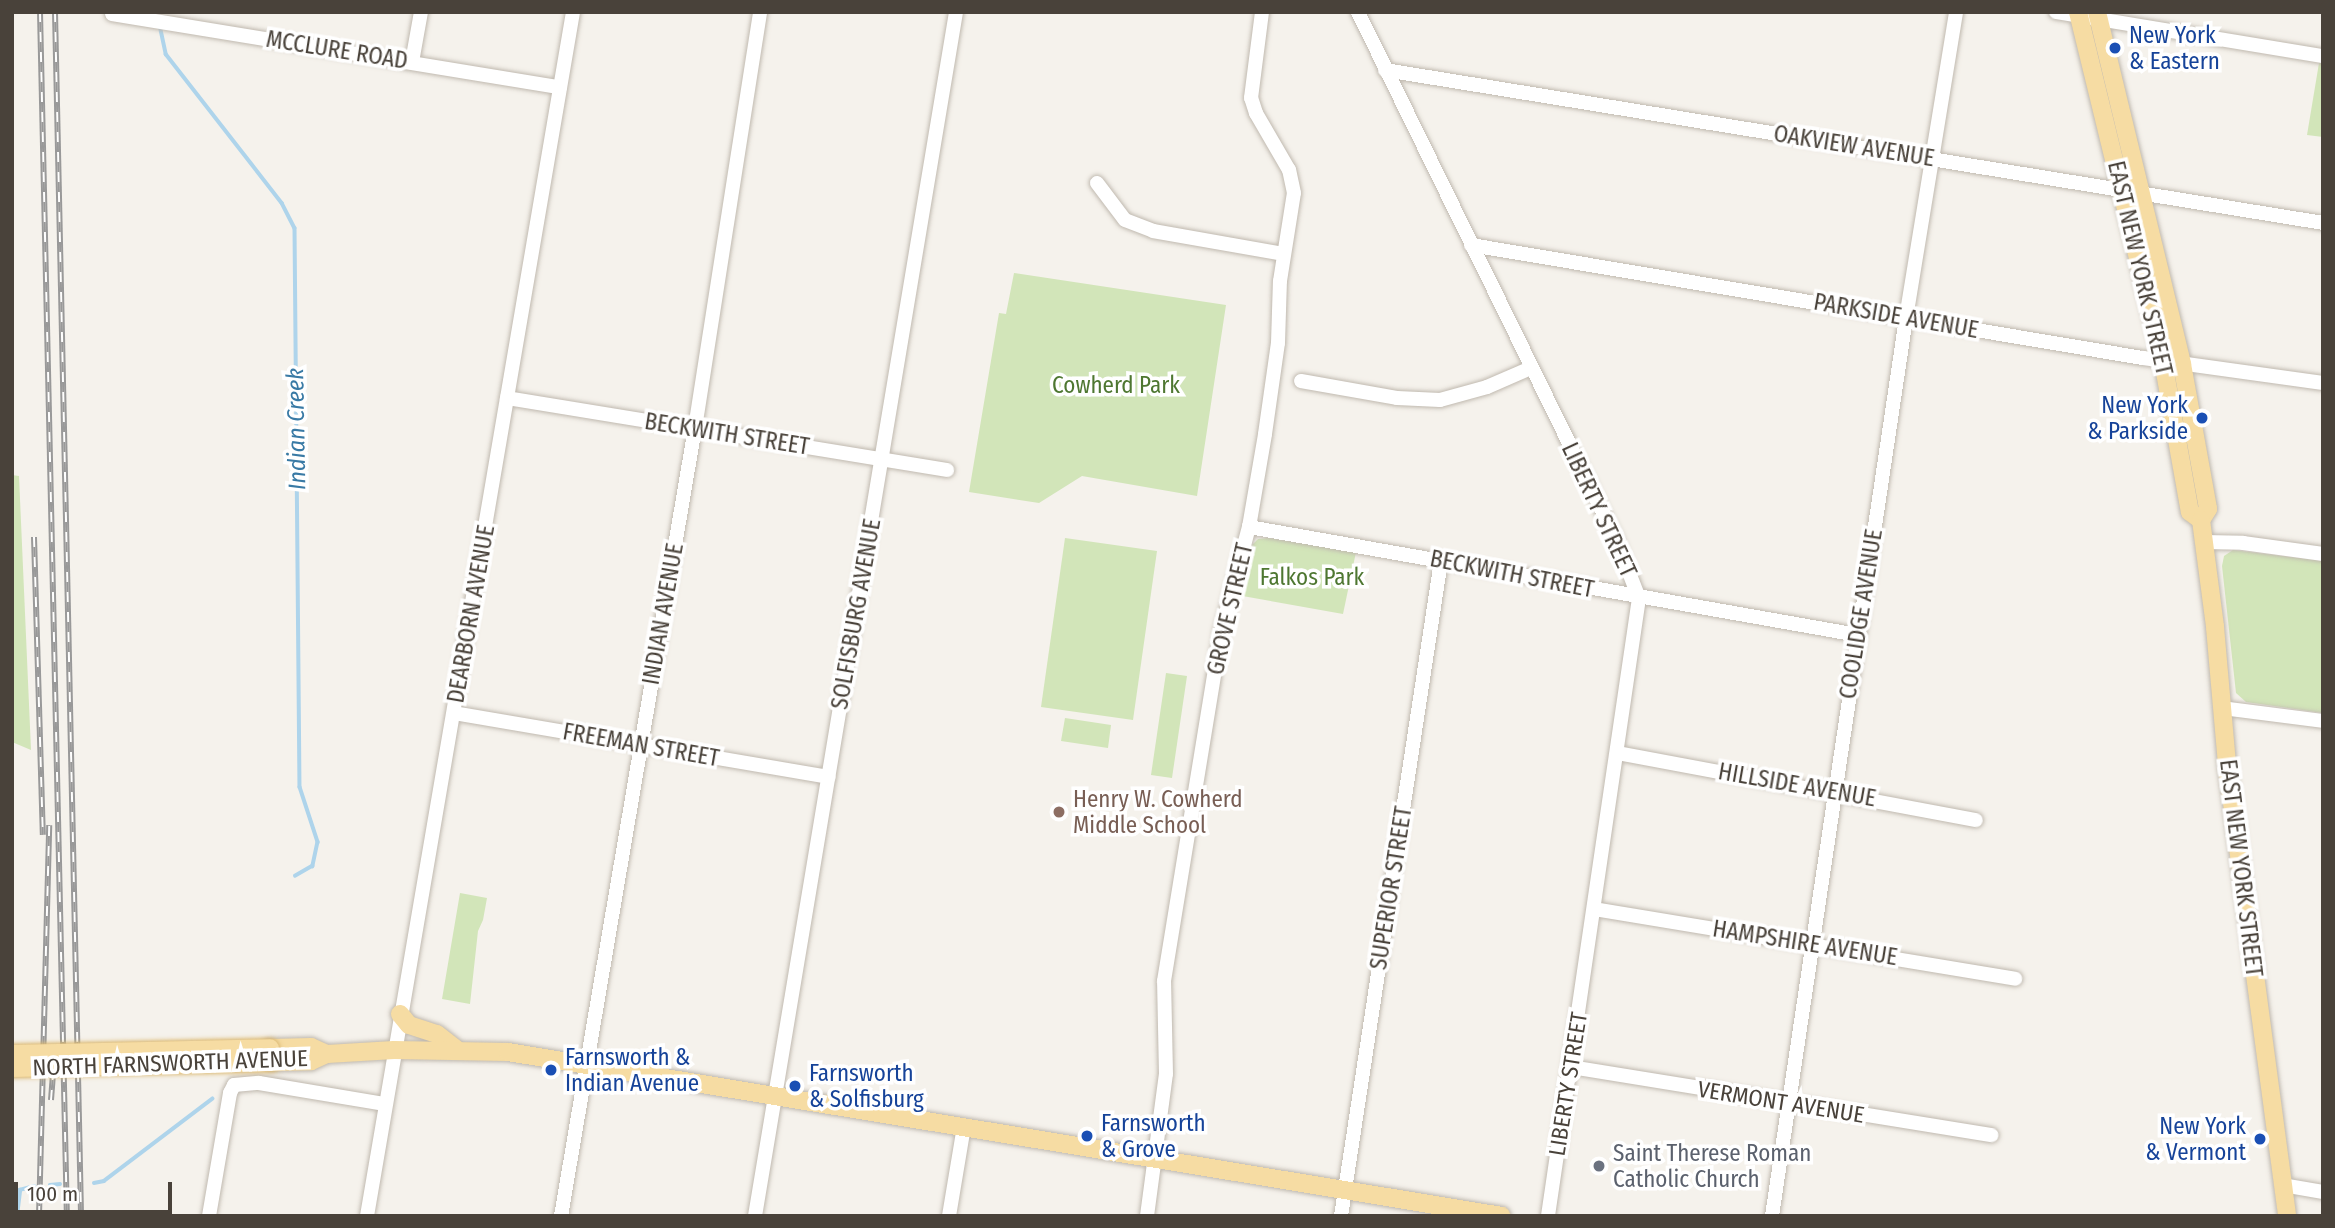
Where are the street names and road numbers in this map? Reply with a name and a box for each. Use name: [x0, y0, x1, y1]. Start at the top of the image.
street label: MCCLURE ROAD: [264, 25, 410, 75]
street label: OAKVIEW AVENUE: [1772, 120, 1936, 172]
street label: EAST NEW YORK STREET: [2102, 158, 2178, 378]
street label: PARKSIDE AVENUE: [1811, 288, 1981, 344]
street label: BECKWITH STREET: [643, 407, 811, 461]
street label: LIBERTY STREET: [1556, 438, 1642, 582]
street label: SOLFISBURG AVENUE: [826, 517, 886, 711]
street label: DEARBORN AVENUE: [442, 523, 500, 705]
street label: COOLIDGE AVENUE: [1834, 527, 1888, 701]
street label: INDIAN AVENUE: [637, 541, 689, 687]
street label: GROVE STREET: [1201, 541, 1259, 677]
street label: BECKWITH STREET: [1428, 545, 1596, 603]
street label: FREEMAN STREET: [561, 718, 721, 772]
street label: HILLSIDE AVENUE: [1716, 758, 1878, 812]
street label: EAST NEW YORK STREET: [2214, 758, 2268, 978]
street label: SUPERIOR STREET: [1364, 804, 1418, 972]
street label: HAMPSHIRE AVENUE: [1711, 915, 1899, 971]
street label: LIBERTY STREET: [1543, 1010, 1593, 1158]
street label: NORTH FARNSWORTH AVENUE: [32, 1044, 308, 1082]
street label: VERMONT AVENUE: [1696, 1075, 1866, 1129]

